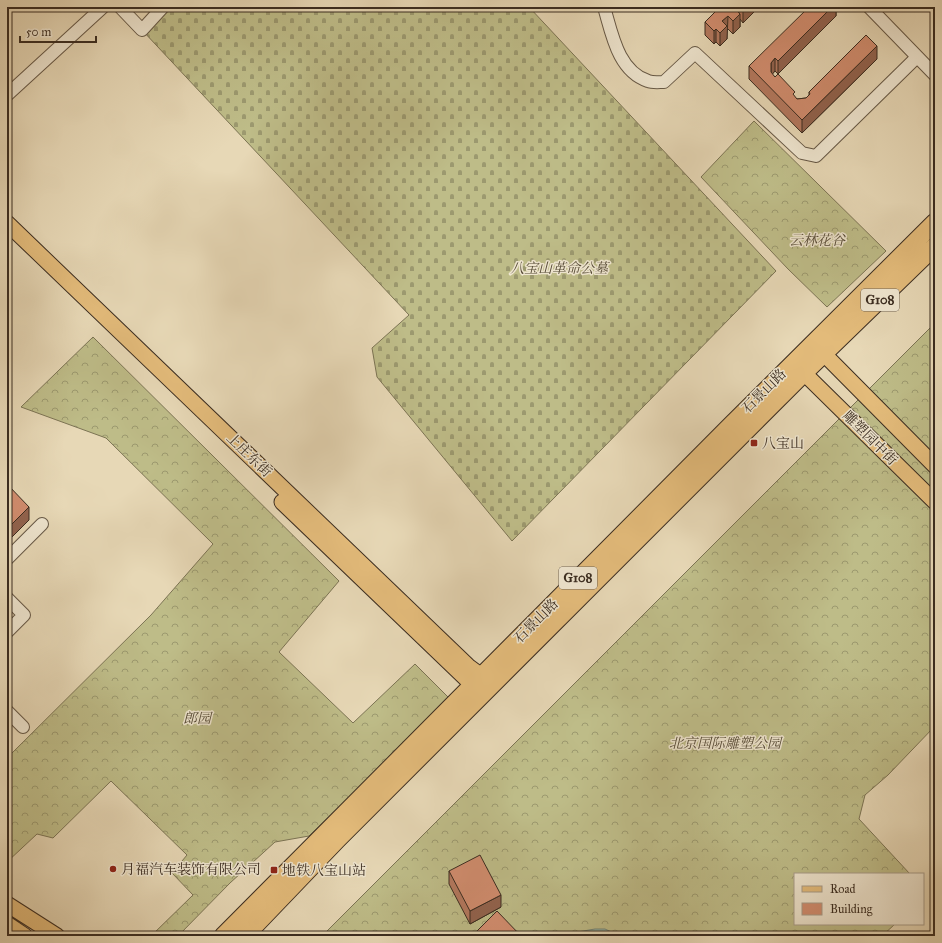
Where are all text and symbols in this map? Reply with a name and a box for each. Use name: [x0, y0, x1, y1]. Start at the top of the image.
scale bar: [20, 18, 96, 44]
text: 50 m: [26, 25, 51, 39]
park label: 云林花谷: [789, 232, 846, 249]
park label: 八宝山革命公墓: [510, 260, 610, 277]
road number: G108: [861, 289, 899, 311]
street label: 石景山路: [738, 365, 790, 417]
street label: 雕塑园中街: [839, 407, 901, 469]
street label: 上庄东街: [223, 429, 275, 481]
place label: 八宝山: [762, 435, 804, 452]
marker: 八宝山: [749, 438, 759, 448]
road number: G108: [559, 567, 597, 589]
street label: 石景山路: [510, 595, 562, 647]
park label: 郎园: [183, 710, 213, 727]
park label: 北京国际雕塑公园: [669, 735, 783, 752]
place label: 月福汽车装饰有限公司: [121, 861, 261, 878]
place label: 地铁八宝山站: [282, 862, 366, 879]
marker: 月福汽车装饰有限公司: [108, 864, 118, 874]
marker: 地铁八宝山站: [269, 865, 279, 875]
legend: [794, 873, 924, 925]
text: Road: [830, 882, 856, 896]
text: Building: [830, 902, 873, 917]

